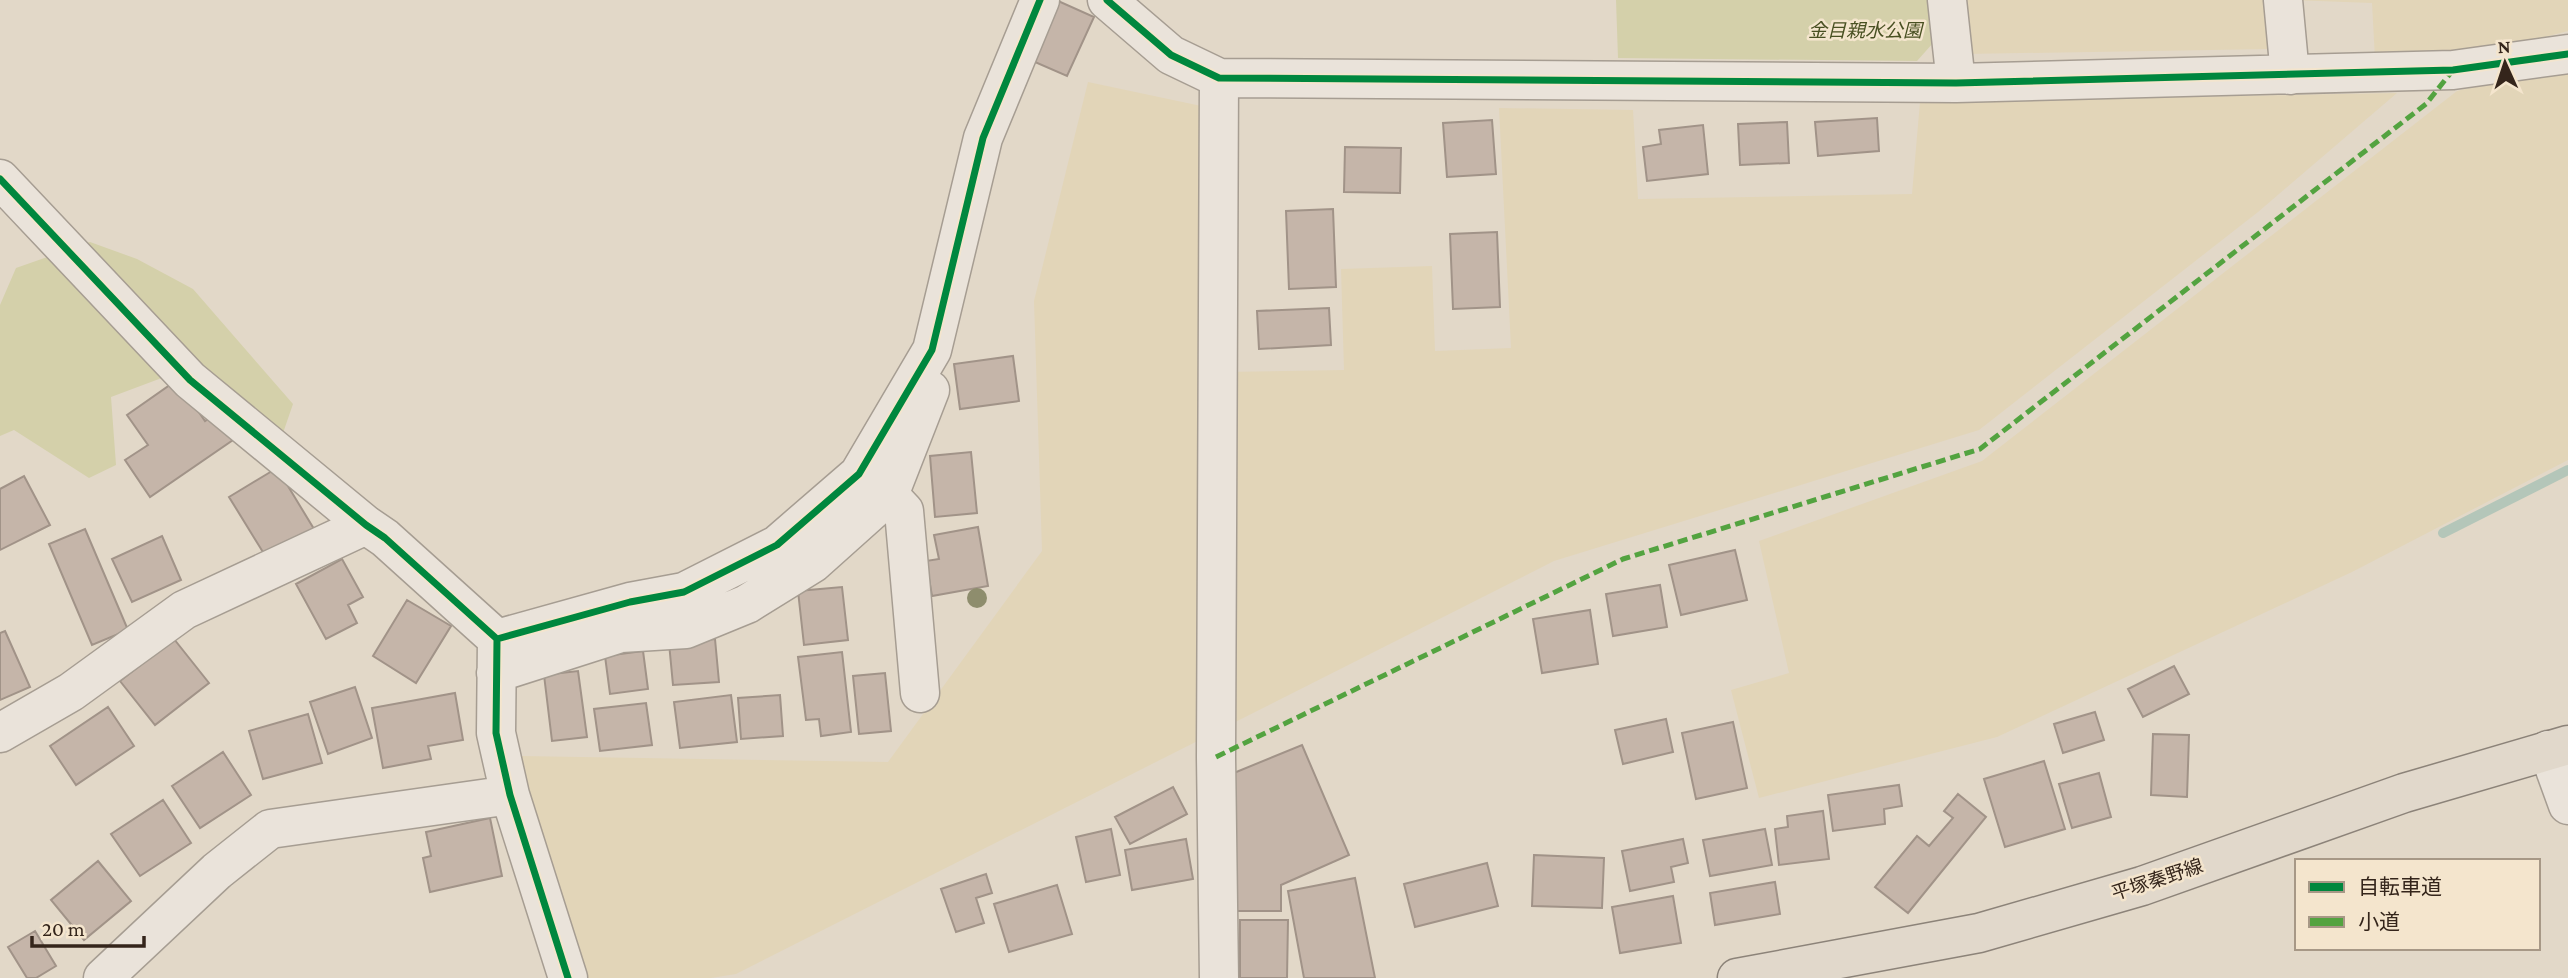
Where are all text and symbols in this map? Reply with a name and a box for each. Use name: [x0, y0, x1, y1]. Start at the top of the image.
park label: 金目親水公園: [1808, 20, 1925, 41]
north arrow: [2470, 28, 2540, 98]
text: N: [2497, 36, 2511, 57]
street label: 平塚秦野線: [2109, 855, 2206, 904]
legend: [2295, 859, 2540, 950]
text: 自転車道: [2358, 875, 2442, 899]
scale bar: [32, 904, 144, 948]
text: 小道: [2358, 910, 2400, 934]
text: 20 m: [42, 917, 85, 941]

